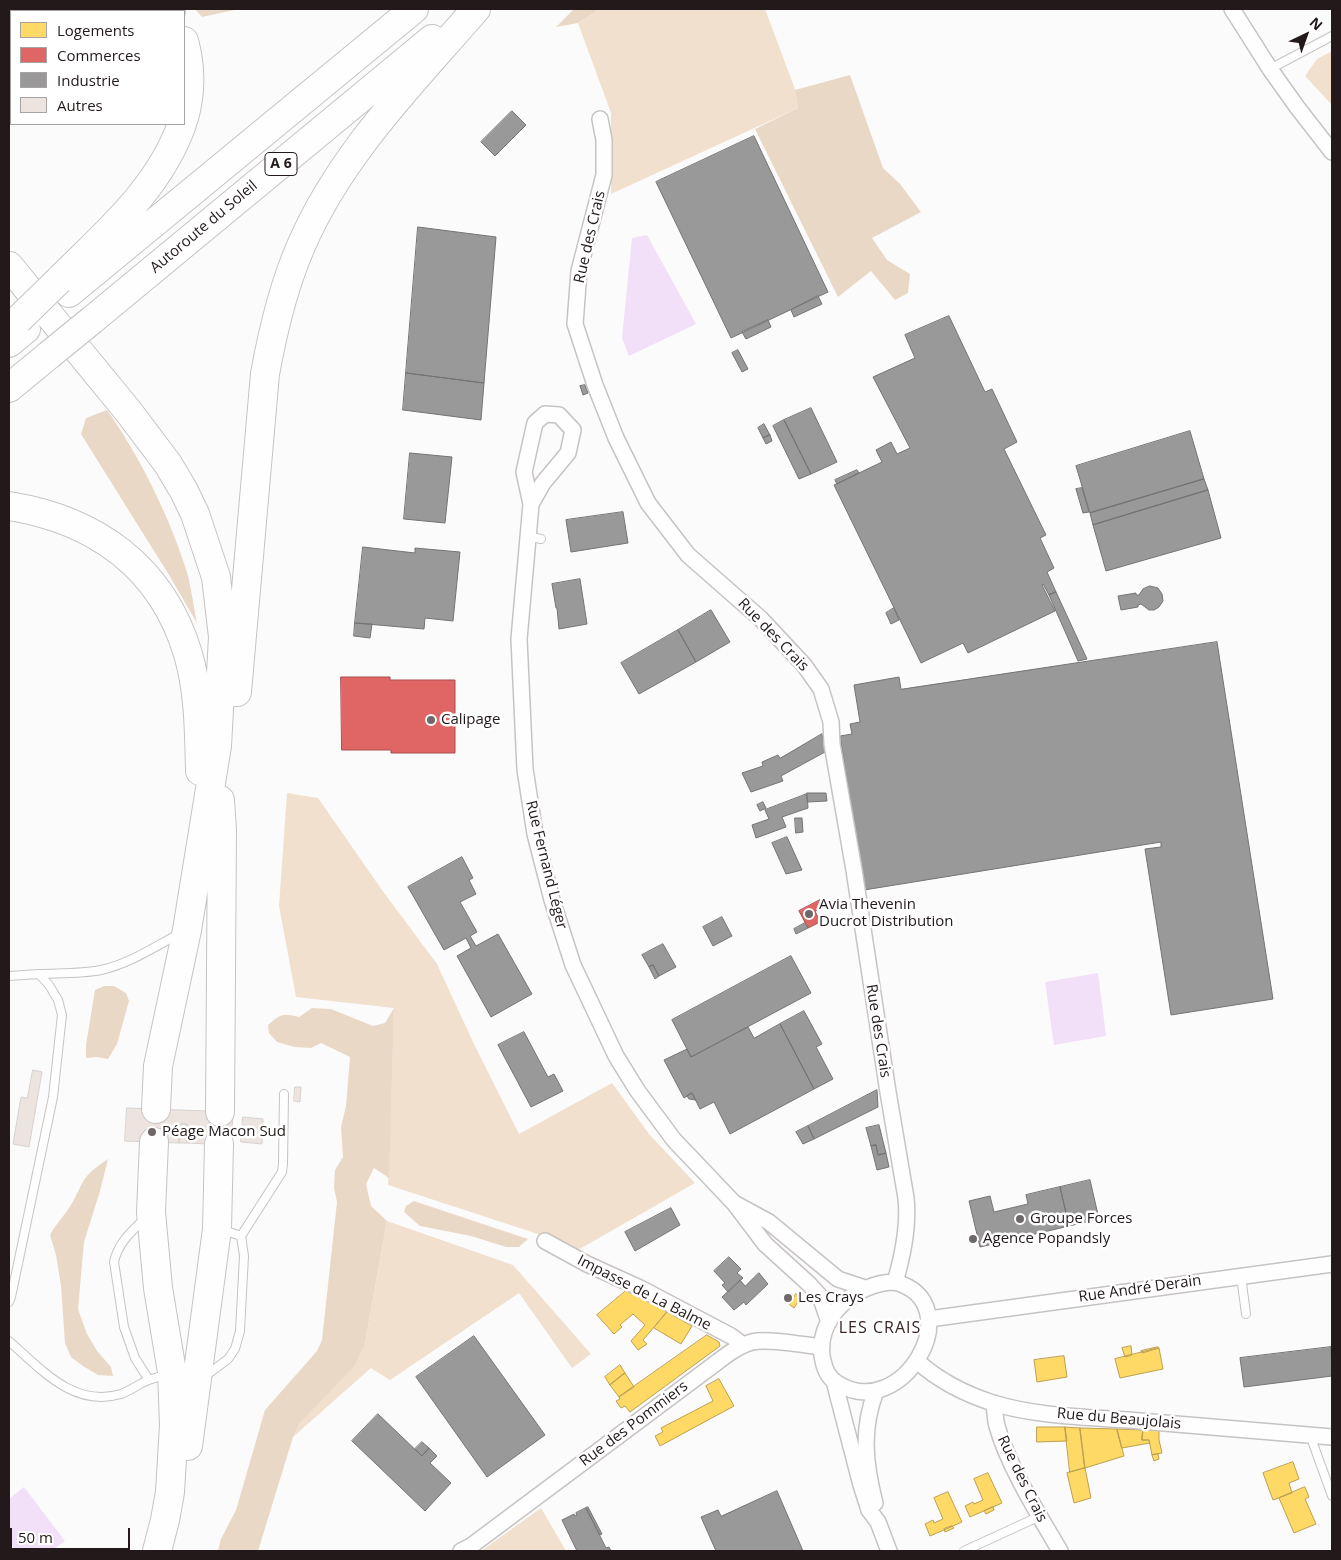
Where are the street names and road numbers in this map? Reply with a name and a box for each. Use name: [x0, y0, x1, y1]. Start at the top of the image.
road number: A 6: [265, 152, 297, 175]
street label: Autoroute du Soleil: [147, 177, 261, 277]
street label: Rue des Crais: [571, 189, 609, 285]
street label: Rue des Crais: [734, 595, 812, 675]
street label: Rue Fernand Léger: [521, 799, 571, 931]
street label: Rue des Crais: [862, 983, 894, 1079]
street label: Impasse de La Balme: [574, 1251, 714, 1335]
street label: Rue André Derain: [1077, 1271, 1203, 1307]
street label: Rue des Pommiers: [576, 1377, 692, 1471]
street label: Rue du Beaujolais: [1056, 1405, 1182, 1433]
street label: Rue des Crais: [993, 1433, 1051, 1525]

